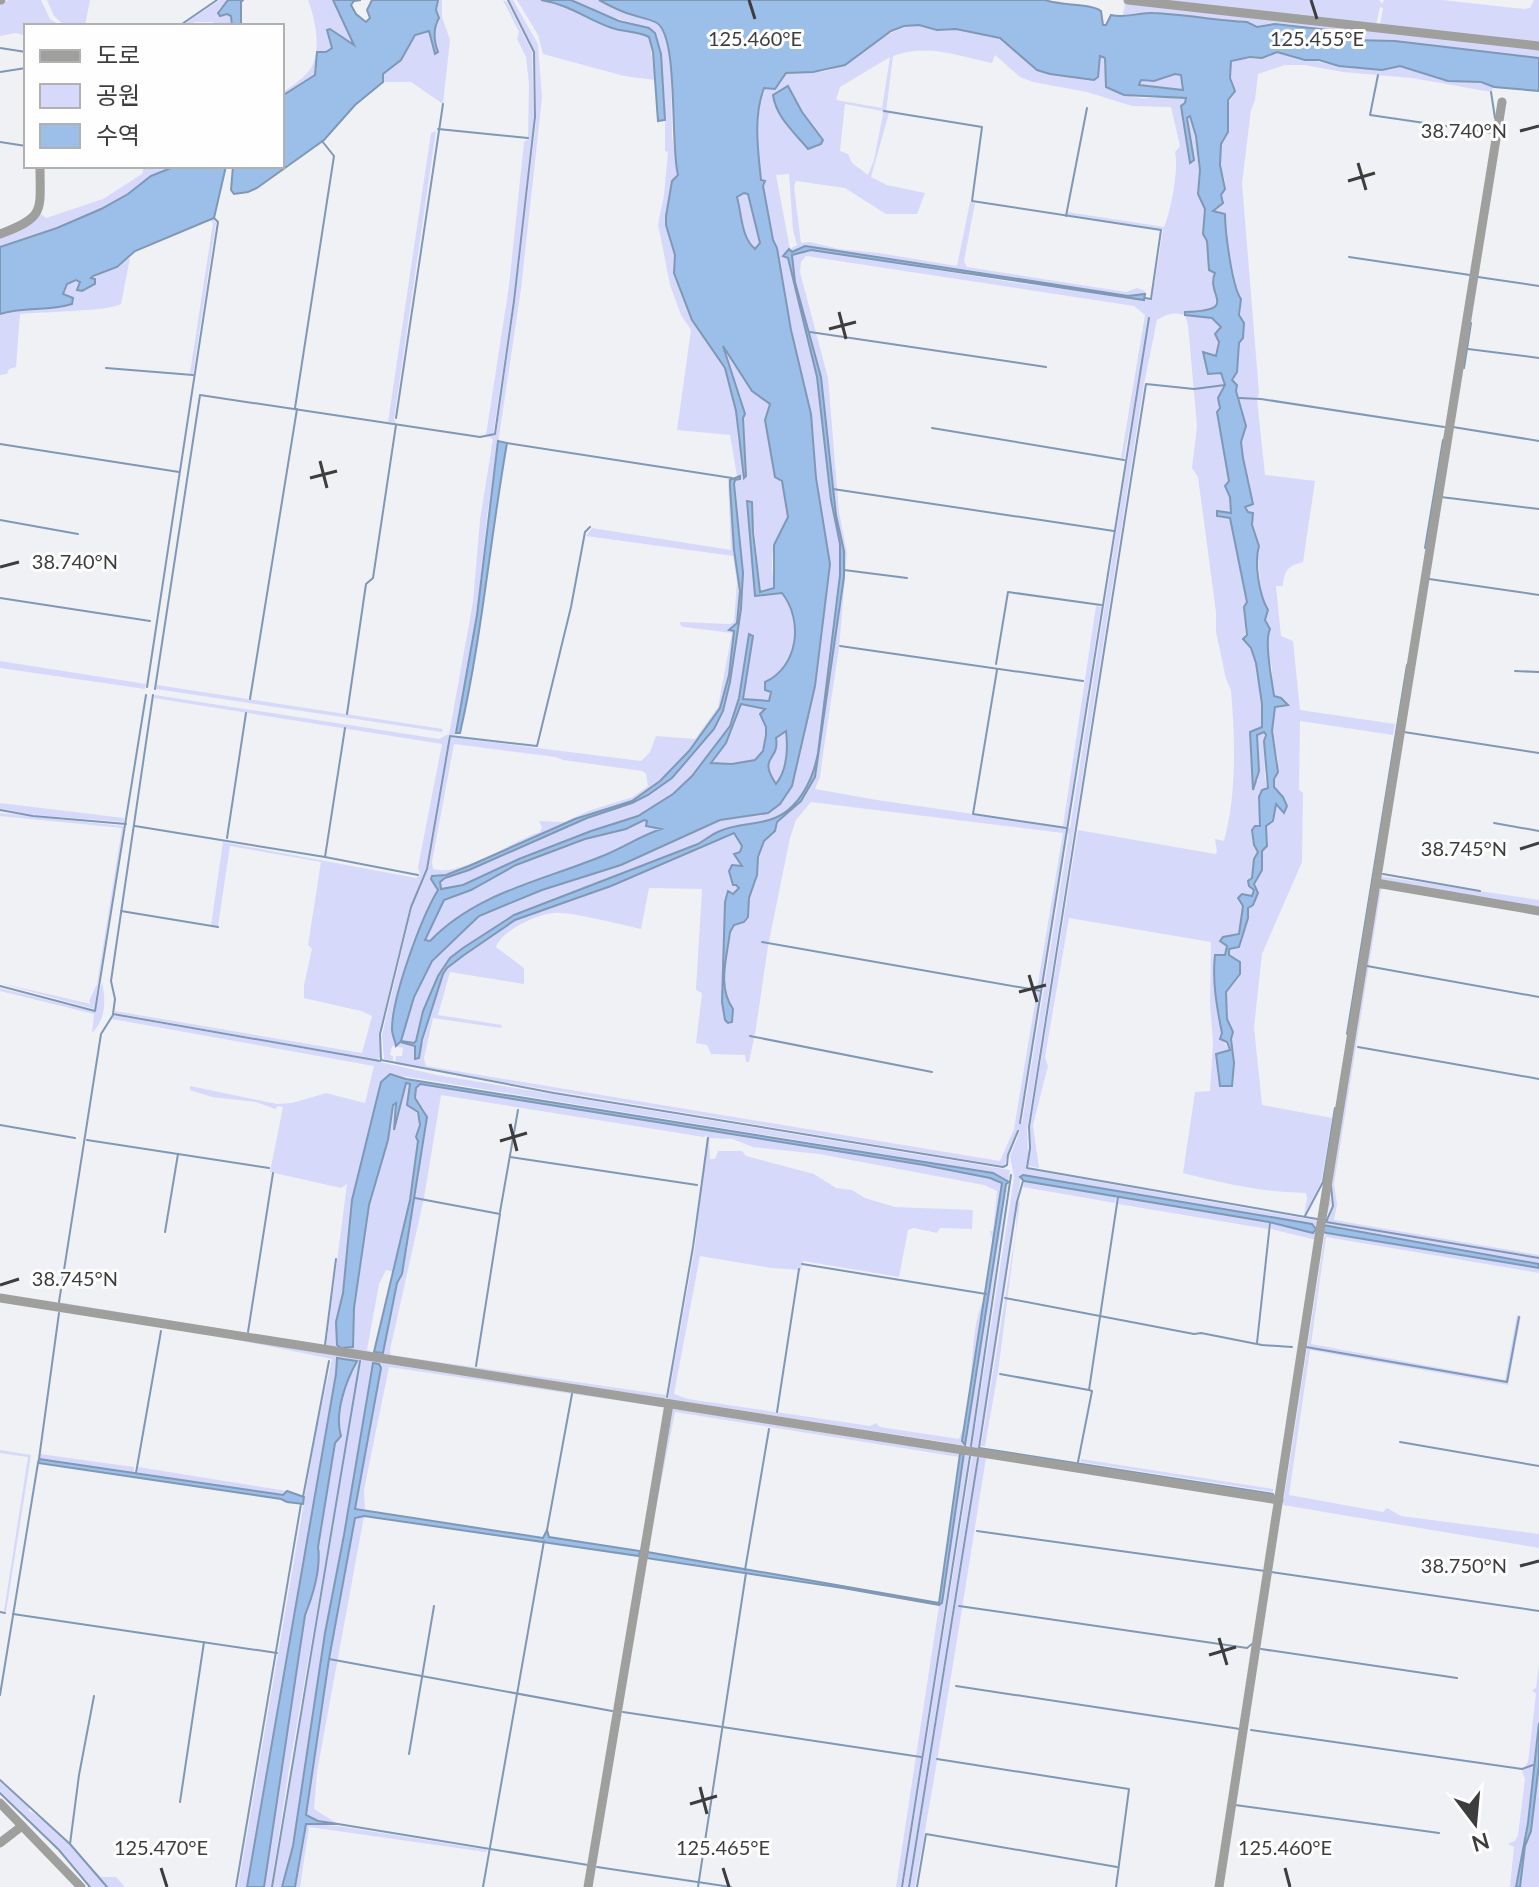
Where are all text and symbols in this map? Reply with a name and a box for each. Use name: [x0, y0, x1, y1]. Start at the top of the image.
legend: [24, 24, 284, 168]
text: 125.460°E: [708, 26, 802, 50]
text: 125.455°E: [1270, 26, 1364, 50]
text: 도로: [96, 40, 140, 69]
text: 공원: [96, 80, 140, 109]
text: 38.740°N: [1421, 118, 1507, 142]
text: 수역: [96, 120, 140, 149]
text: 38.740°N: [32, 549, 118, 573]
text: 38.745°N: [1421, 836, 1507, 860]
text: 38.745°N: [32, 1266, 118, 1290]
text: 38.750°N: [1421, 1553, 1507, 1577]
north arrow: [1435, 1783, 1515, 1863]
text: N: [1469, 1827, 1493, 1858]
text: 125.470°E: [114, 1835, 208, 1859]
text: 125.465°E: [676, 1835, 770, 1859]
text: 125.460°E: [1238, 1835, 1332, 1859]

